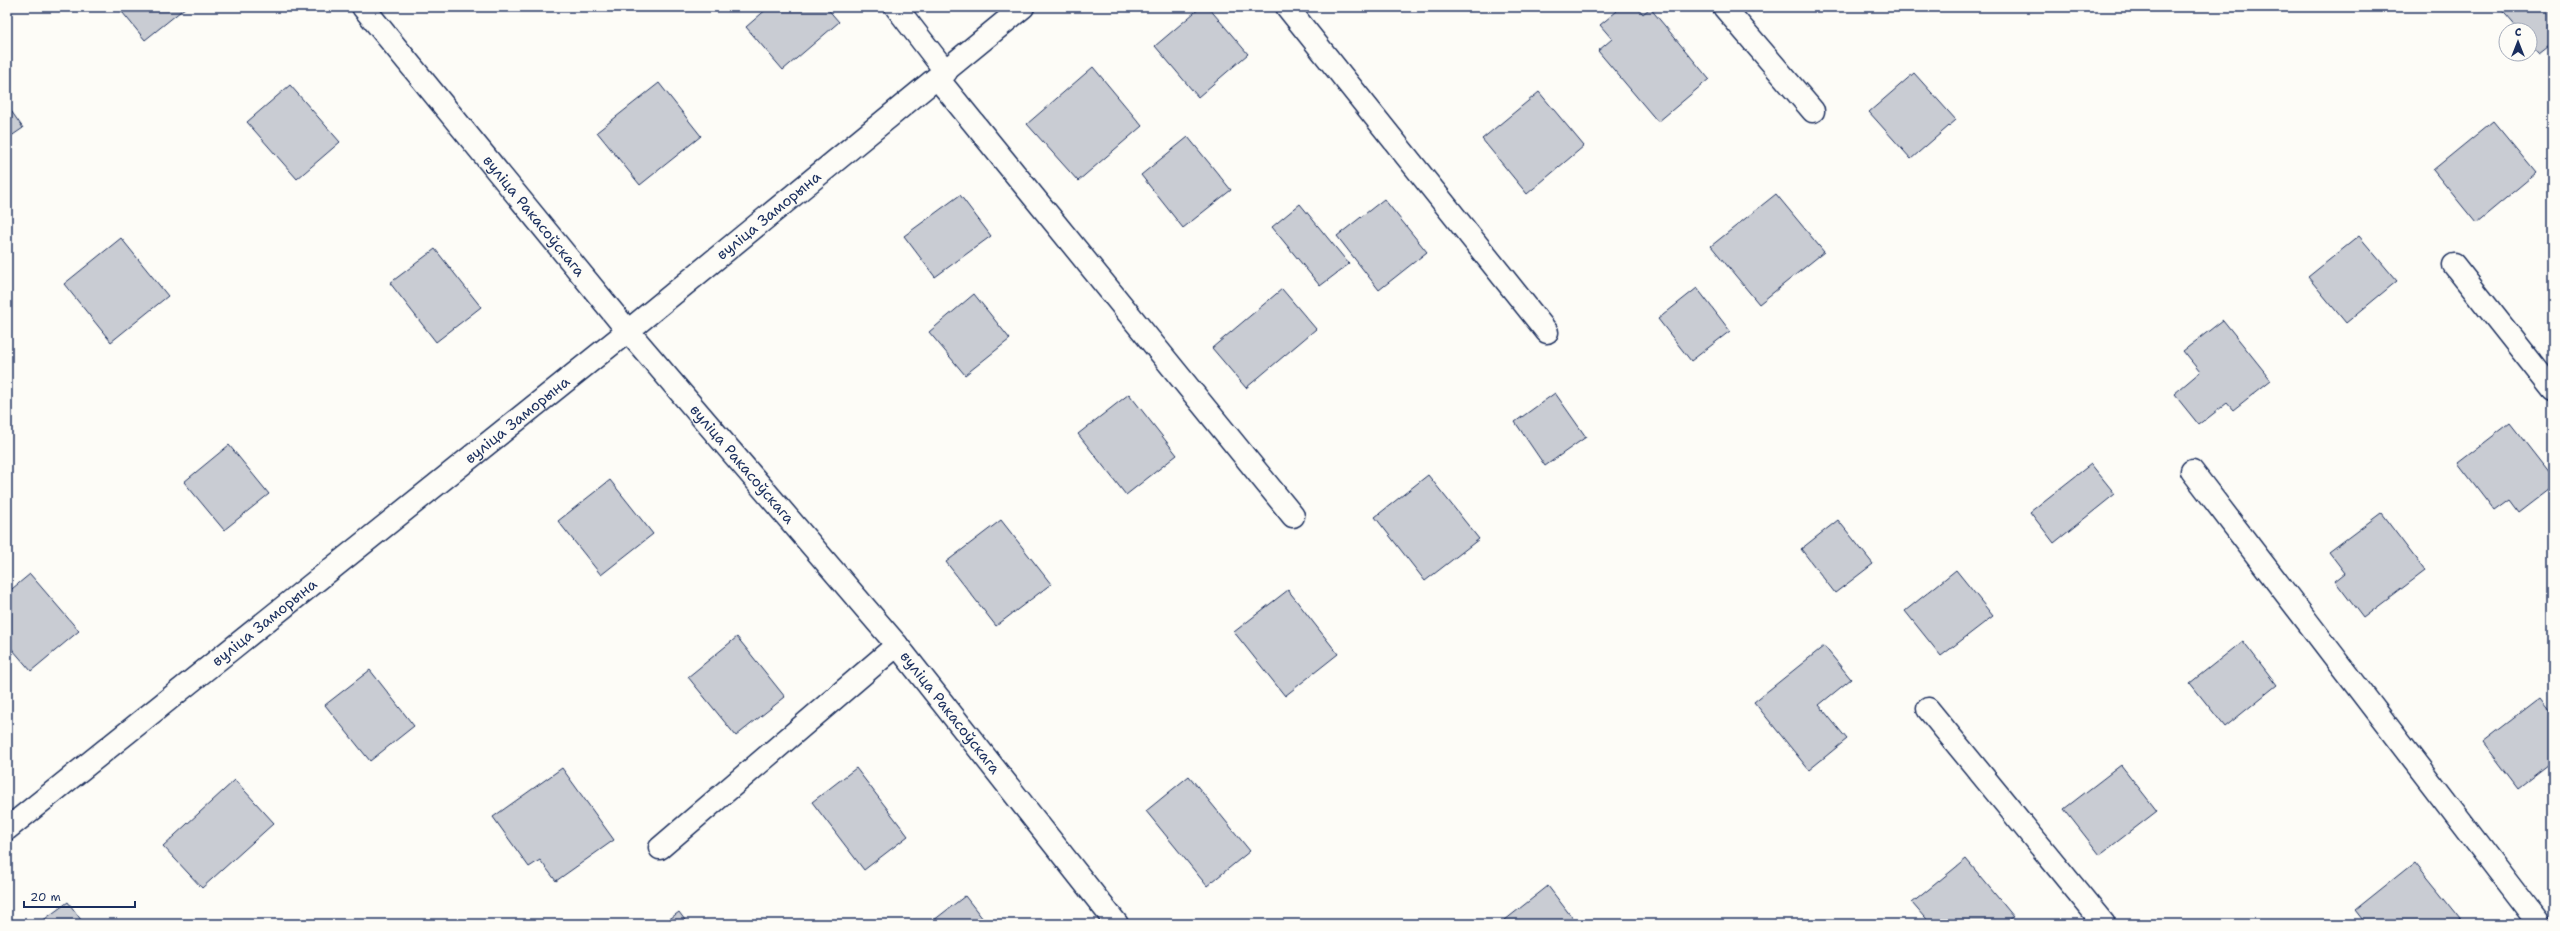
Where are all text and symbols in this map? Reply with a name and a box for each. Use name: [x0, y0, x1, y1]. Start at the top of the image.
north arrow: [2498, 22, 2538, 62]
text: С: [2515, 25, 2522, 40]
street label: вуліца Ракасоўскага: [478, 151, 590, 281]
street label: вуліца Заморына: [712, 166, 826, 264]
street label: вуліца Заморына: [461, 371, 574, 468]
street label: вуліца Ракасоўскага: [685, 400, 799, 529]
street label: вуліца Заморына: [208, 574, 322, 671]
street label: вуліца Ракасоўскага: [896, 647, 1005, 779]
scale bar: [24, 883, 135, 909]
text: 20 m: [30, 889, 61, 905]

